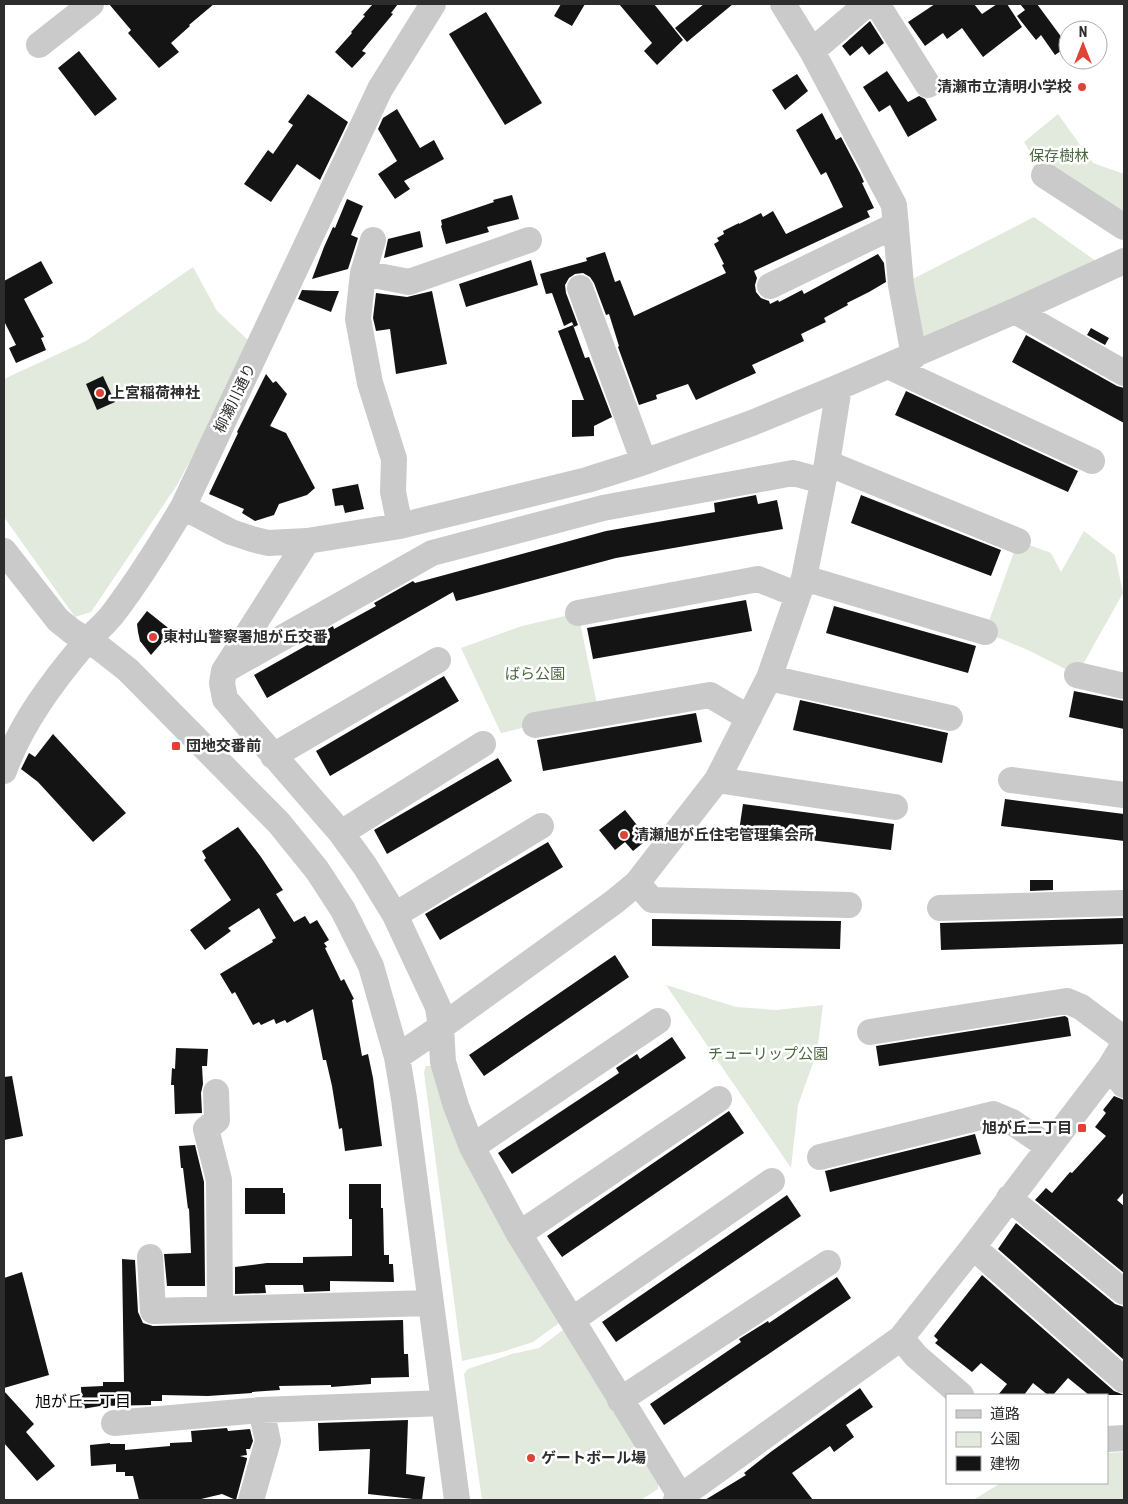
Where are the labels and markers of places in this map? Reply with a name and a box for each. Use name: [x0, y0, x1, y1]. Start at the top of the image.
place label: 清瀬市立清明小学校: [937, 78, 1072, 96]
marker: 清瀬市立清明小学校: [1076, 81, 1088, 93]
place label: 上宮稲荷神社: [110, 384, 200, 402]
marker: 上宮稲荷神社: [94, 387, 106, 399]
place label: 東村山警察署旭が丘交番: [163, 628, 328, 646]
marker: 東村山警察署旭が丘交番: [147, 631, 159, 643]
place label: 団地交番前: [186, 737, 261, 755]
marker: 団地交番前: [170, 740, 182, 752]
place label: 清瀬旭が丘住宅管理集会所: [634, 826, 814, 844]
marker: 清瀬旭が丘住宅管理集会所: [618, 829, 630, 841]
place label: 旭が丘二丁目: [982, 1119, 1072, 1137]
marker: 旭が丘二丁目: [1076, 1122, 1088, 1134]
place label: ゲートボール場: [541, 1449, 646, 1467]
marker: ゲートボール場: [525, 1452, 537, 1464]

